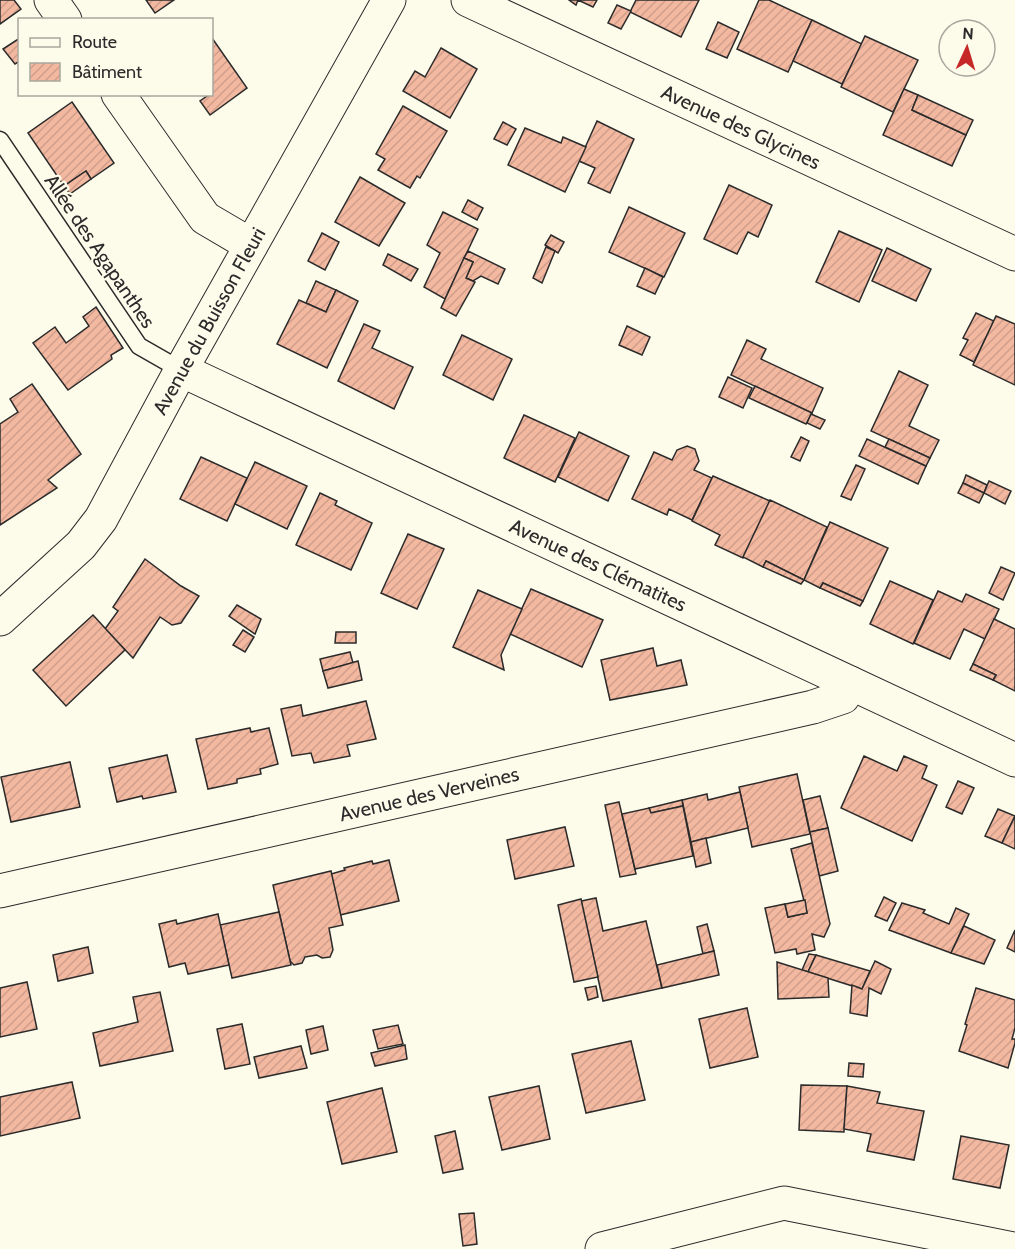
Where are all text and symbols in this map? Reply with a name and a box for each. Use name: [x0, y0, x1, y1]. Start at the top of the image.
legend: [18, 18, 213, 96]
north arrow: [937, 18, 997, 78]
text: N: [962, 24, 974, 43]
text: Route: [72, 31, 117, 53]
text: Bâtiment: [72, 61, 142, 83]
street label: Avenue des Glycines: [658, 80, 824, 174]
street label: Allée des Agapanthes: [40, 170, 160, 332]
street label: Avenue du Buisson Fleuri: [148, 223, 270, 419]
street label: Avenue des Clématites: [506, 513, 690, 617]
street label: Avenue des Verveines: [337, 762, 521, 826]

